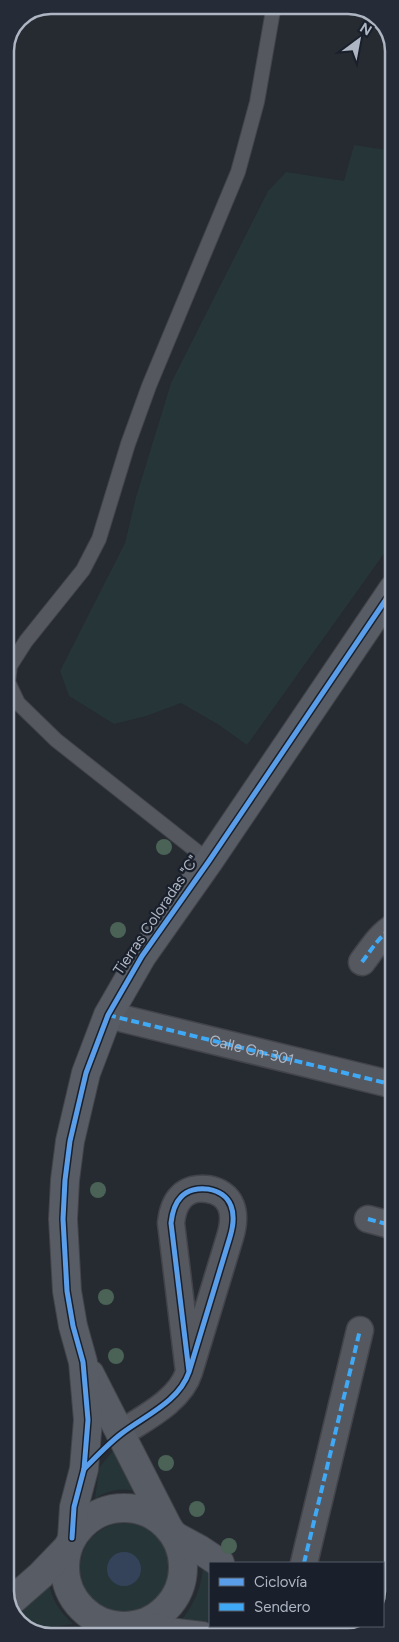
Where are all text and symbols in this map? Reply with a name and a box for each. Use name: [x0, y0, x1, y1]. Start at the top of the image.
north arrow: [334, 15, 384, 65]
text: N: [357, 19, 375, 39]
street label: Tierras Coloradas "C": [109, 852, 203, 978]
street label: Calle Cn-301: [208, 1031, 296, 1069]
legend: [209, 1562, 384, 1627]
text: Ciclovía: [254, 1573, 307, 1591]
text: Sendero: [254, 1598, 311, 1616]

